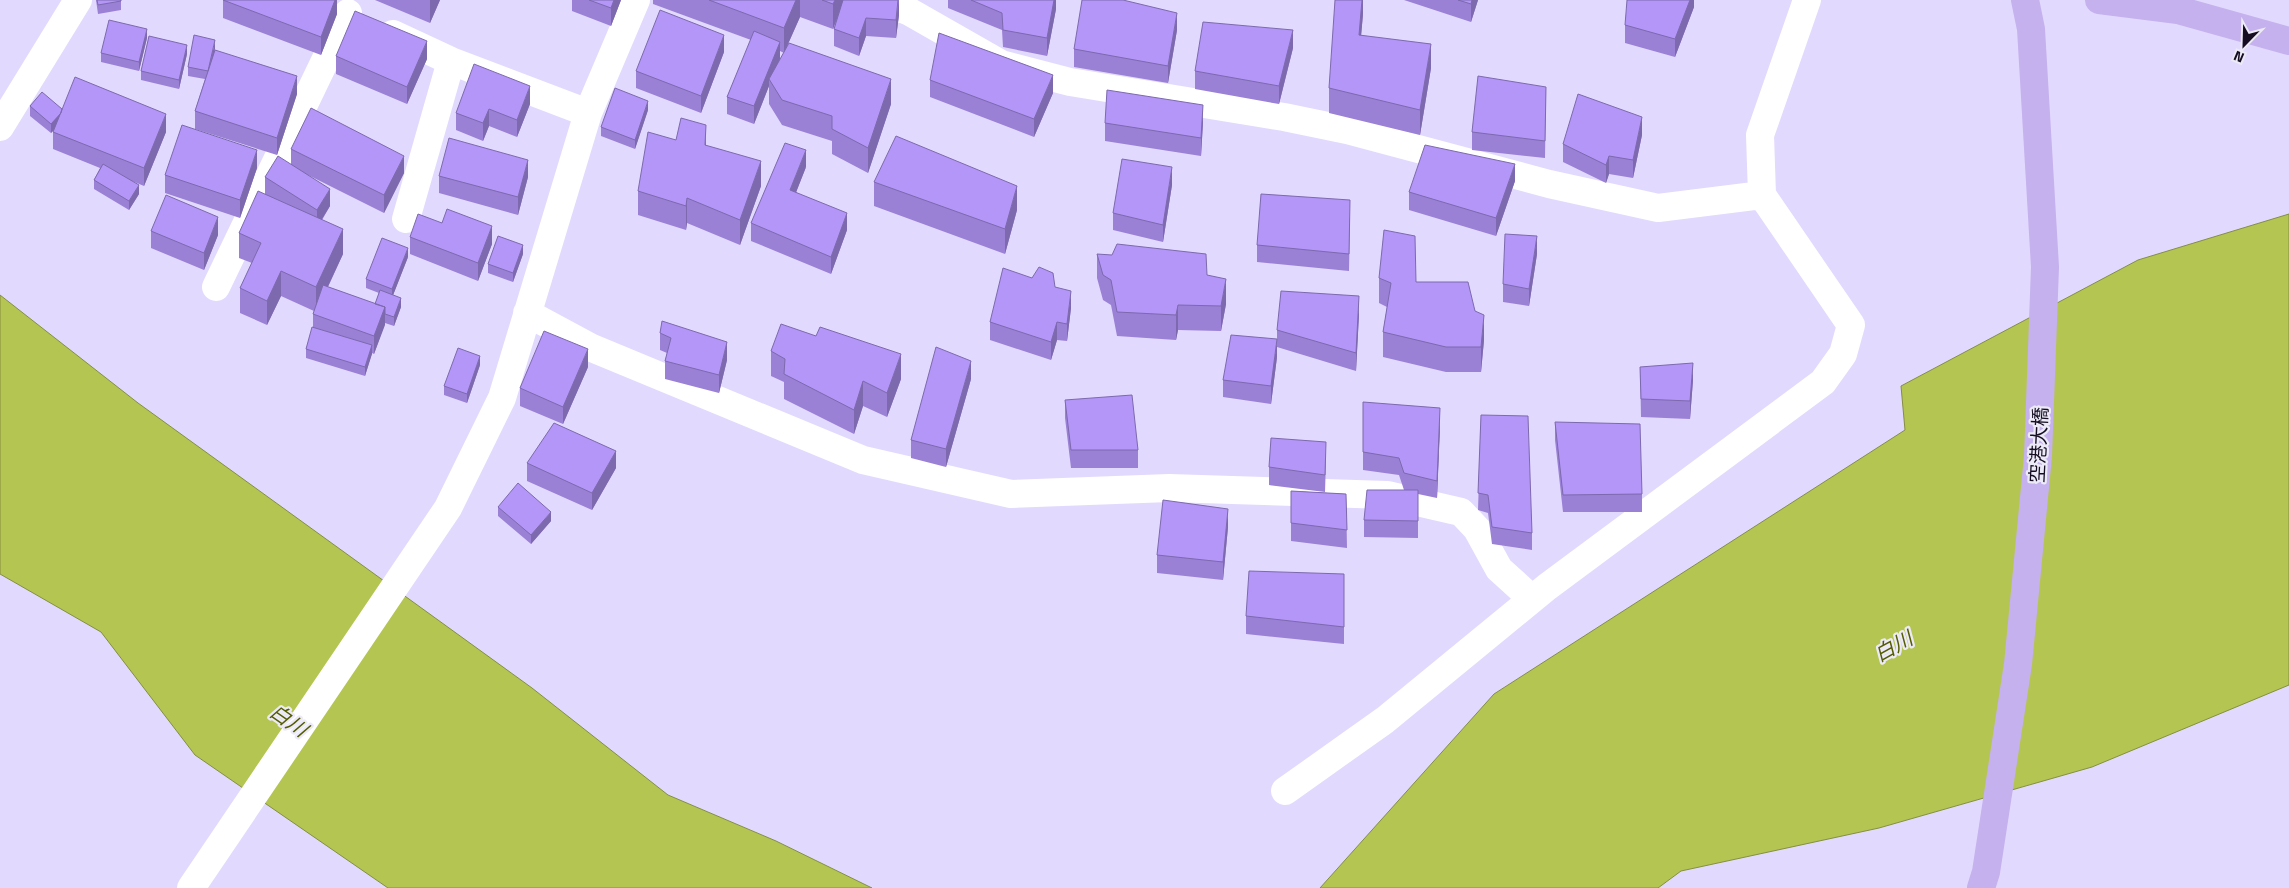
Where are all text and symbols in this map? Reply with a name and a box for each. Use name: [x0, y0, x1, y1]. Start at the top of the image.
north arrow: [2219, 20, 2269, 70]
text: N: [2230, 46, 2247, 69]
street label: 空港大橋: [2022, 406, 2054, 484]
water label: 白川: [1868, 622, 1920, 669]
water label: 白川: [264, 696, 316, 745]

